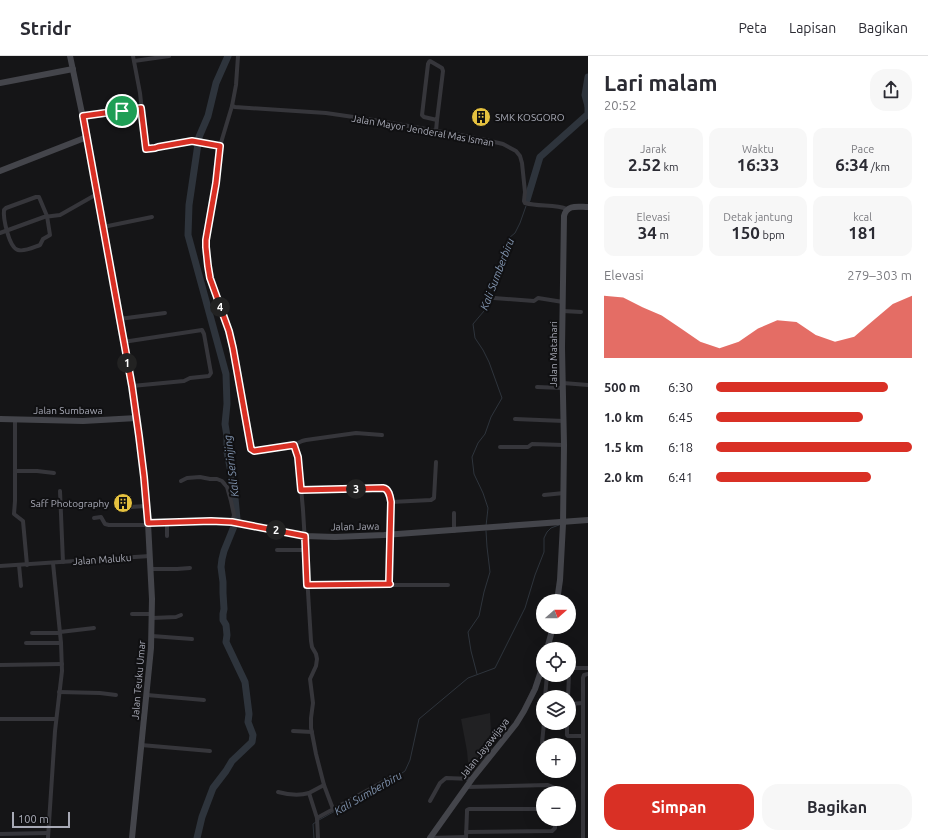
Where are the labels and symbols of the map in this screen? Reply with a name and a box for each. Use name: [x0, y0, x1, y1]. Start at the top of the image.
pin: [105, 94, 139, 128]
building icon: SMK KOSGORO: [470, 106, 492, 128]
place label: SMK KOSGORO: [495, 112, 565, 123]
street label: Jalan Mayor Jenderal Mas Isman: [351, 113, 495, 148]
water label: Kali Sumberbiru: [478, 236, 516, 312]
pin: 4: [210, 297, 230, 317]
street label: Jalan Matahari: [548, 321, 559, 387]
pin: 1: [117, 353, 137, 373]
street label: Jalan Sumbawa: [33, 405, 103, 416]
water label: Kali Serinjing: [221, 434, 241, 498]
pin: 3: [346, 479, 366, 499]
building icon: Saff Photography: [112, 492, 134, 514]
place label: Saff Photography: [30, 498, 109, 509]
pin: 2: [266, 520, 286, 540]
street label: Jalan Jawa: [331, 521, 379, 532]
street label: Jalan Maluku: [72, 552, 132, 567]
north arrow: [536, 594, 576, 634]
street label: Jalan Teuku Umar: [130, 640, 147, 720]
street label: Jalan Jayawijaya: [457, 716, 511, 781]
water label: Kali Sumberbiru: [332, 769, 404, 817]
scale bar: [12, 810, 70, 829]

